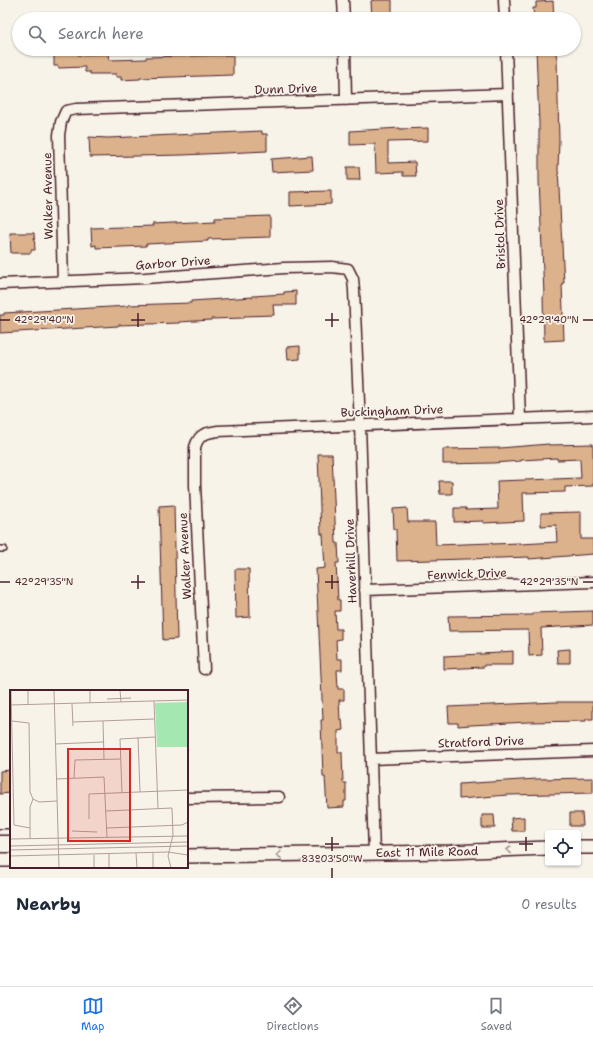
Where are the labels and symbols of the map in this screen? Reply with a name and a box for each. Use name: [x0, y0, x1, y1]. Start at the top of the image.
street label: Dunn Drive: [254, 80, 318, 98]
street label: Walker Avenue: [39, 152, 57, 240]
street label: Bristol Drive: [491, 198, 509, 269]
street label: Garbor Drive: [135, 252, 211, 274]
text: 42°29'40"N: [14, 313, 74, 326]
text: 42°29'40"N: [519, 313, 579, 326]
street label: Buckingham Drive: [340, 401, 444, 421]
street label: Walker Avenue: [175, 512, 195, 600]
street label: Haverhill Drive: [342, 518, 360, 604]
street label: Fenwick Drive: [427, 565, 507, 583]
text: 42°29'35"N: [15, 575, 73, 588]
text: 42°29'35"N: [520, 575, 578, 588]
inset map: [10, 690, 188, 868]
street label: Stratford Drive: [438, 732, 525, 752]
street label: East 11 Mile Road: [375, 843, 479, 861]
one-way arrow: [506, 845, 512, 854]
one-way arrow: [276, 850, 282, 859]
text: 83°03'50"W: [301, 852, 363, 865]

